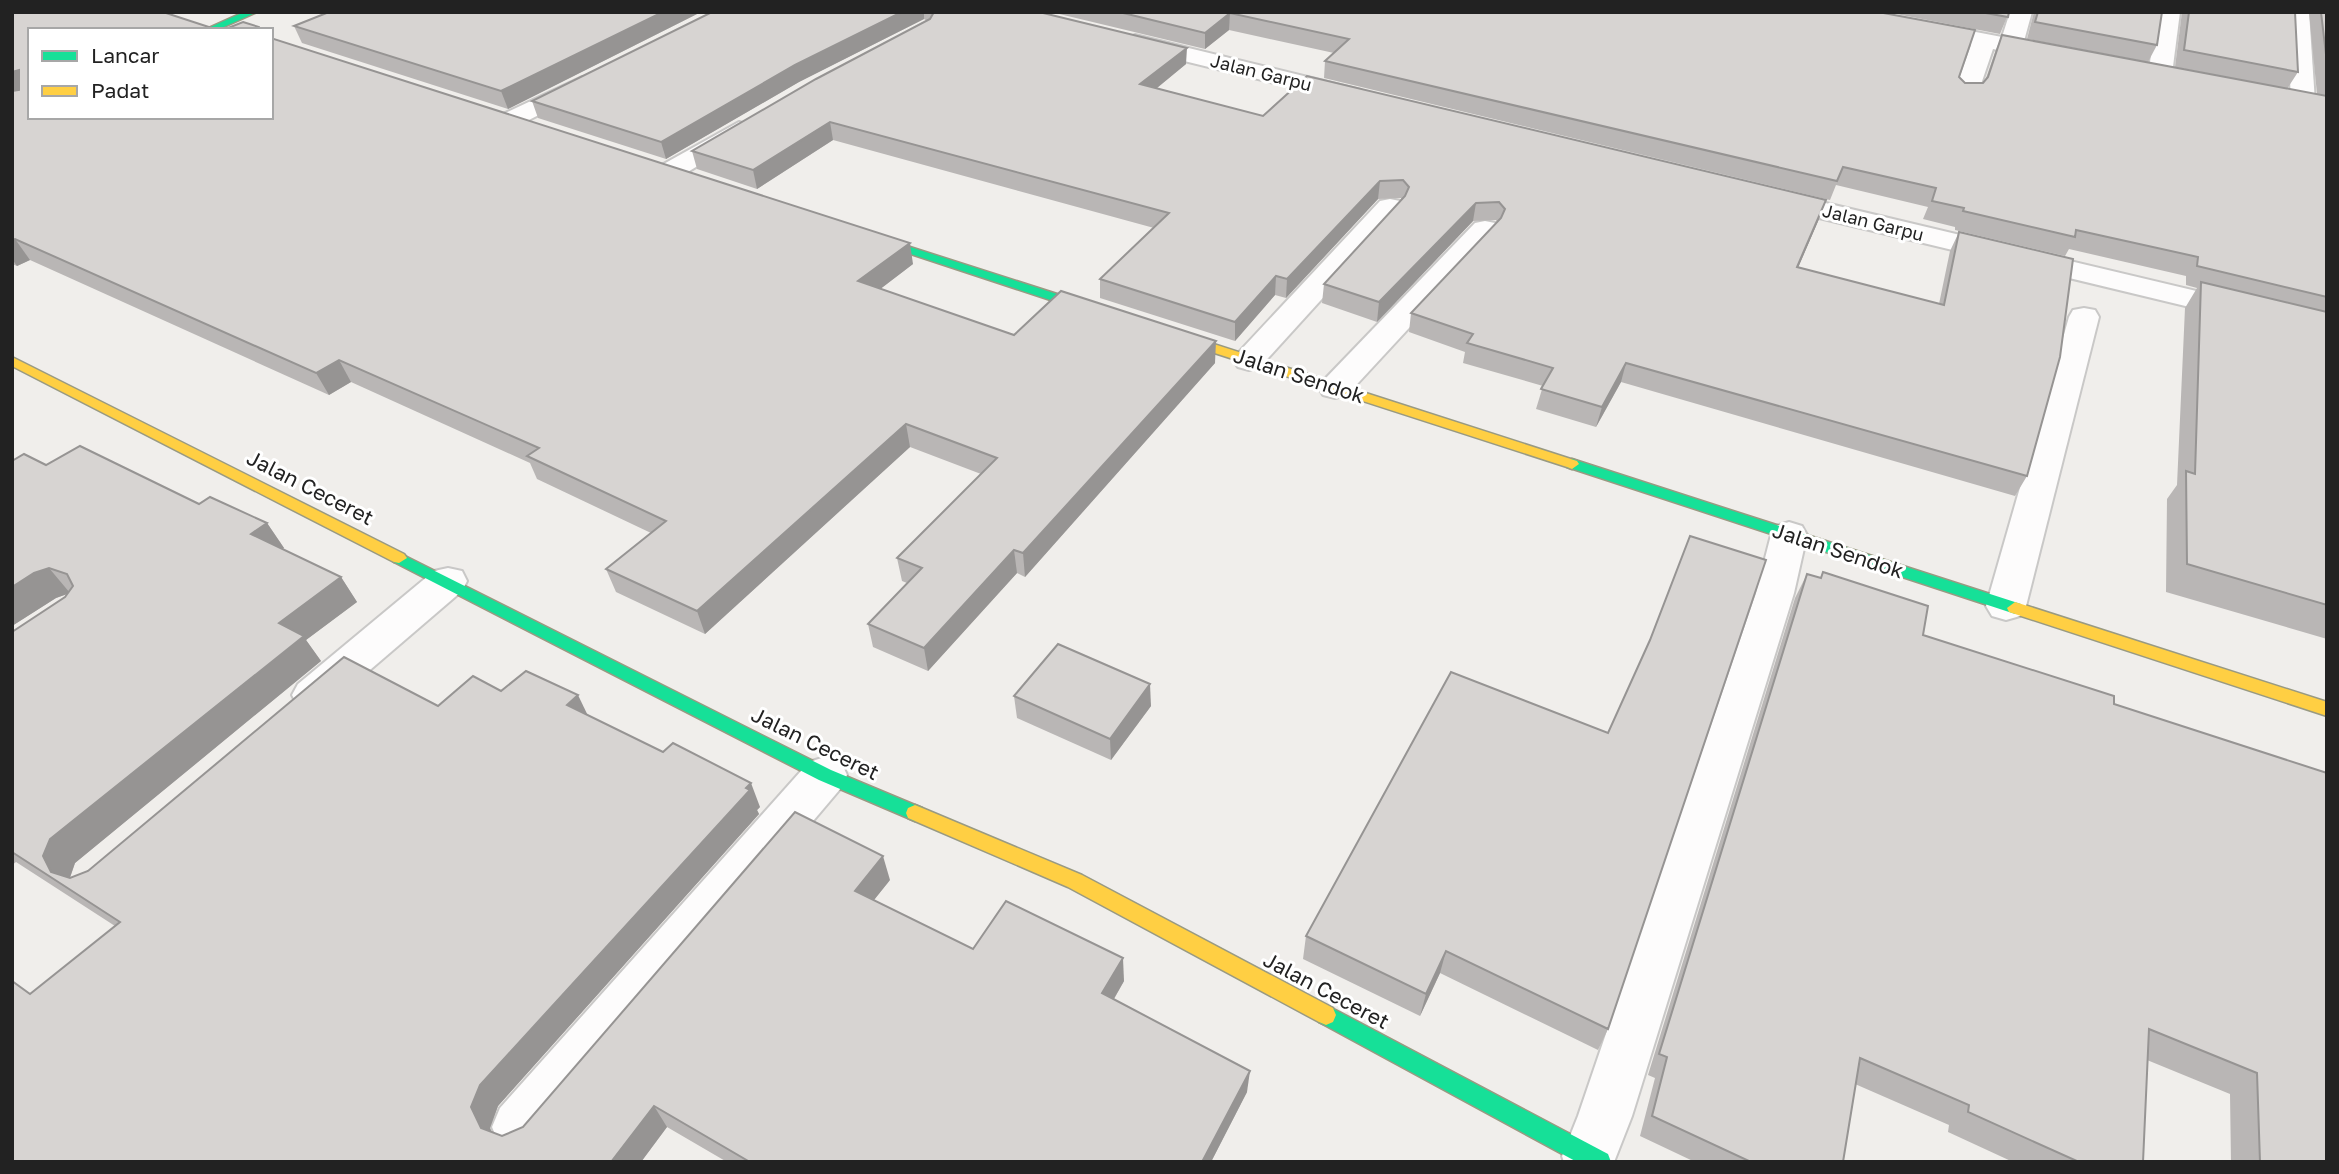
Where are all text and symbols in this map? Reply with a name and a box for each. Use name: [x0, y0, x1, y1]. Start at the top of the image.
legend: [28, 28, 273, 119]
text: Lancar: [91, 42, 159, 68]
street label: Jalan Garpu: [1208, 49, 1314, 95]
text: Padat: [91, 77, 149, 103]
street label: Jalan Garpu: [1820, 199, 1926, 245]
street label: Jalan Sendok: [1231, 342, 1368, 408]
street label: Jalan Ceceret: [243, 444, 378, 530]
street label: Jalan Sendok: [1770, 517, 1907, 583]
street label: Jalan Ceceret: [747, 701, 884, 785]
street label: Jalan Ceceret: [1259, 946, 1394, 1034]

